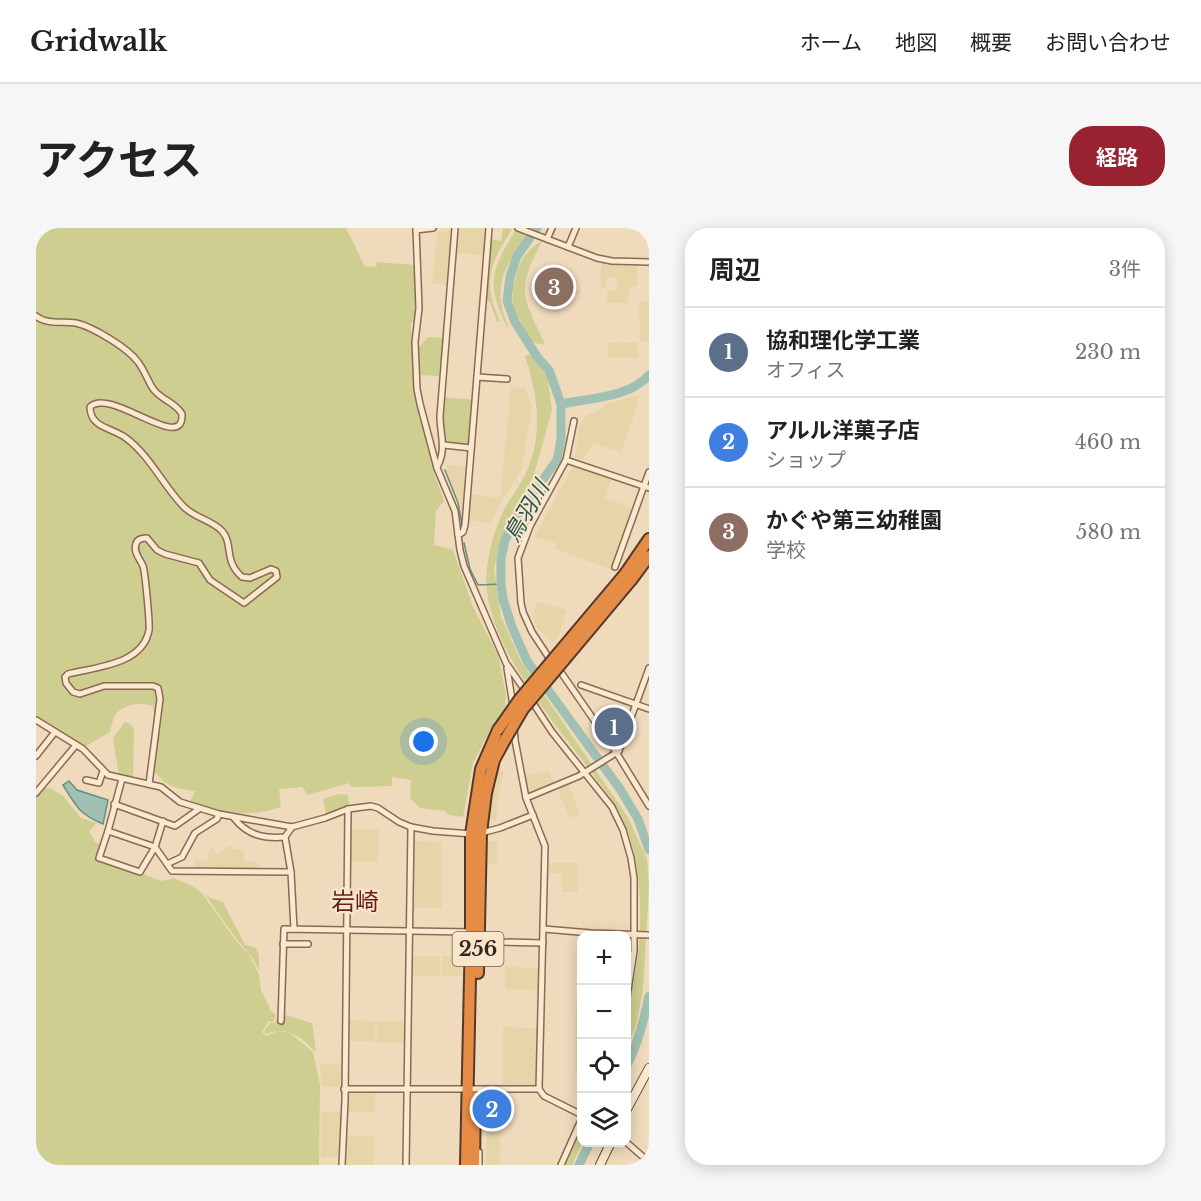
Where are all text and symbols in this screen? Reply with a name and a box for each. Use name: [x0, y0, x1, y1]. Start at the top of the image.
text: Gridwalk: [30, 24, 167, 59]
text: ホーム: [800, 30, 862, 56]
text: 地図: [895, 30, 937, 56]
text: 概要: [970, 30, 1012, 56]
text: お問い合わせ: [1045, 30, 1171, 56]
button: 経路: [1069, 126, 1165, 186]
text: アクセス: [36, 134, 202, 186]
text: 周辺: [709, 254, 761, 286]
text: 3件: [1109, 257, 1141, 281]
pin: 3: [534, 264, 574, 310]
text: 協和理化学工業: [766, 327, 920, 354]
text: 1: [724, 340, 733, 364]
text: 230 m: [1075, 340, 1141, 364]
text: オフィス: [766, 358, 846, 382]
text: アルル洋菓子店: [766, 417, 920, 444]
text: 2: [722, 430, 735, 454]
text: 460 m: [1075, 430, 1141, 454]
text: ショップ: [766, 448, 846, 472]
water label: 鳥羽川: [498, 474, 556, 547]
text: かぐや第三幼稚園: [766, 507, 942, 534]
text: 3: [722, 520, 735, 544]
text: 580 m: [1076, 520, 1141, 544]
text: 学校: [766, 538, 806, 562]
pin: 1: [594, 704, 634, 750]
your location: [409, 727, 438, 756]
district label: 岩崎: [331, 887, 379, 916]
map controls: [577, 931, 631, 1147]
button: +: [577, 931, 631, 985]
road number: 256: [452, 932, 504, 966]
button: −: [577, 985, 631, 1039]
button: locate: [577, 1039, 631, 1093]
pin: 2: [472, 1086, 512, 1132]
button: layers: [577, 1093, 631, 1147]

